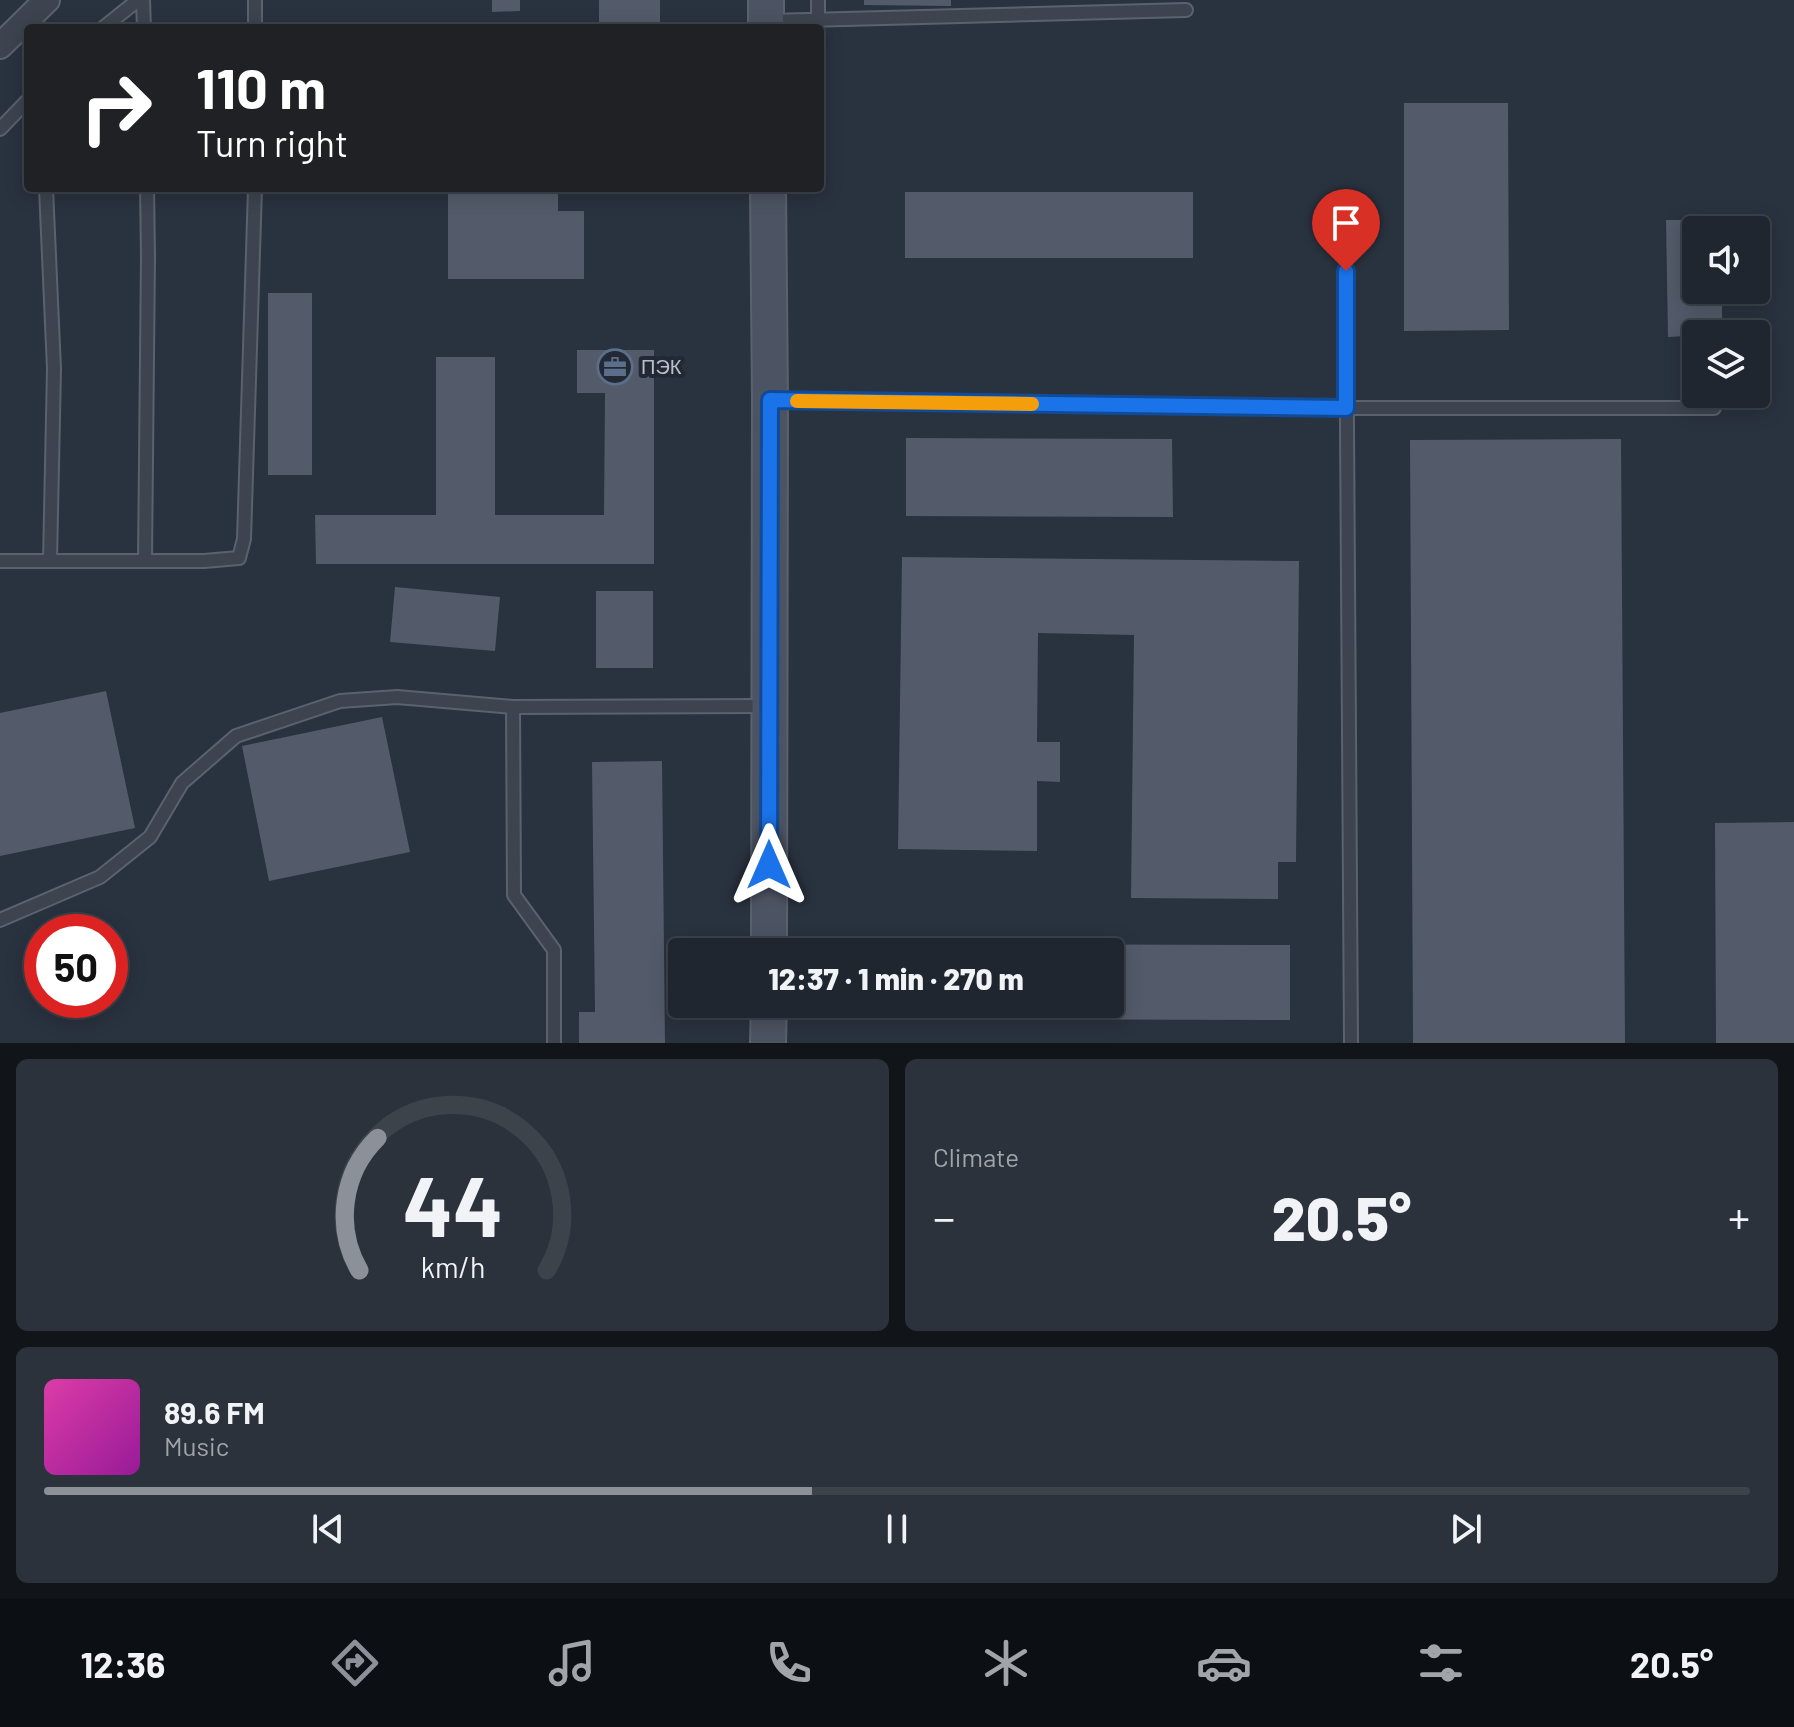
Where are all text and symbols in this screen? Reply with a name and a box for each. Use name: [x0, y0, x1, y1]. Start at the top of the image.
text: 110 m: [196, 53, 326, 120]
icon: right: [64, 56, 168, 160]
text: Turn right: [196, 121, 348, 164]
pin: [1312, 189, 1380, 271]
icon: arrive: [1324, 201, 1368, 245]
map controls: [1682, 216, 1770, 408]
button: sound: [1682, 216, 1770, 304]
button: layers: [1682, 320, 1770, 408]
office icon: ПЭК: [596, 348, 634, 386]
place label: ПЭК: [641, 354, 682, 378]
position arrow: [727, 823, 811, 907]
speed limit sign: 50: [24, 914, 128, 1018]
text: 12:37 · 1 min · 270 m: [768, 960, 1024, 996]
text: Climate: [933, 1141, 1019, 1172]
text: 44: [402, 1154, 503, 1254]
text: 20.5°: [1272, 1181, 1411, 1253]
text: −: [933, 1190, 955, 1243]
text: +: [1728, 1190, 1750, 1243]
text: km/h: [420, 1249, 485, 1284]
text: 89.6 FM: [164, 1394, 265, 1430]
text: Music: [164, 1430, 229, 1461]
icon: previous: [306, 1507, 350, 1551]
icon: pause: [875, 1507, 919, 1551]
icon: next: [1444, 1507, 1488, 1551]
icon: directions: [327, 1635, 383, 1691]
icon: music: [544, 1635, 600, 1691]
icon: phone: [761, 1635, 817, 1691]
icon: climate: [978, 1635, 1034, 1691]
icon: car: [1196, 1635, 1252, 1691]
icon: filters: [1413, 1635, 1469, 1691]
text: 12:36: [81, 1642, 165, 1685]
text: 20.5°: [1630, 1642, 1713, 1685]

